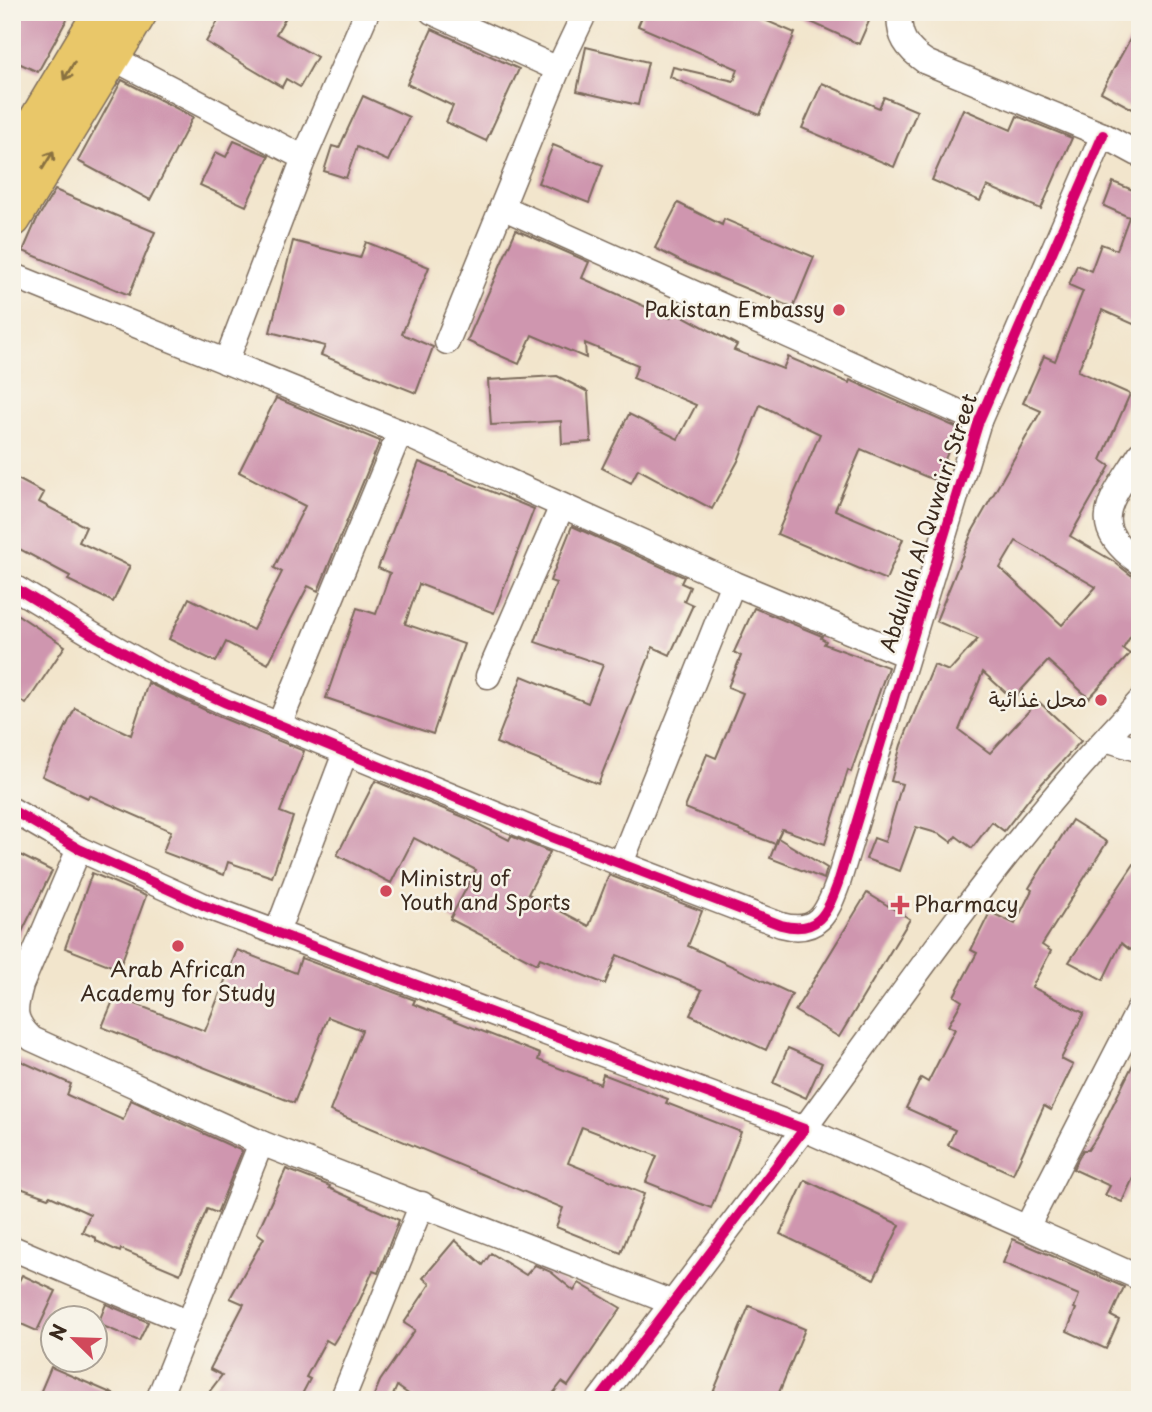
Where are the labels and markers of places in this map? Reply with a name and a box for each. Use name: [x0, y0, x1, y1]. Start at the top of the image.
place label: Pakistan Embassy: [644, 292, 825, 324]
marker: Pakistan Embassy: [831, 302, 847, 318]
place label: محل غذائية: [989, 682, 1087, 714]
marker: محل غذائية: [1093, 692, 1109, 708]
place label: Ministry of Youth and Sports: [400, 861, 571, 917]
marker: Ministry of Youth and Sports: [378, 883, 394, 899]
place label: Pharmacy: [914, 887, 1019, 919]
marker: Pharmacy: [892, 897, 908, 913]
marker: Arab African Academy for Study: [170, 938, 186, 954]
place label: Arab African Academy for Study: [80, 952, 276, 1008]

